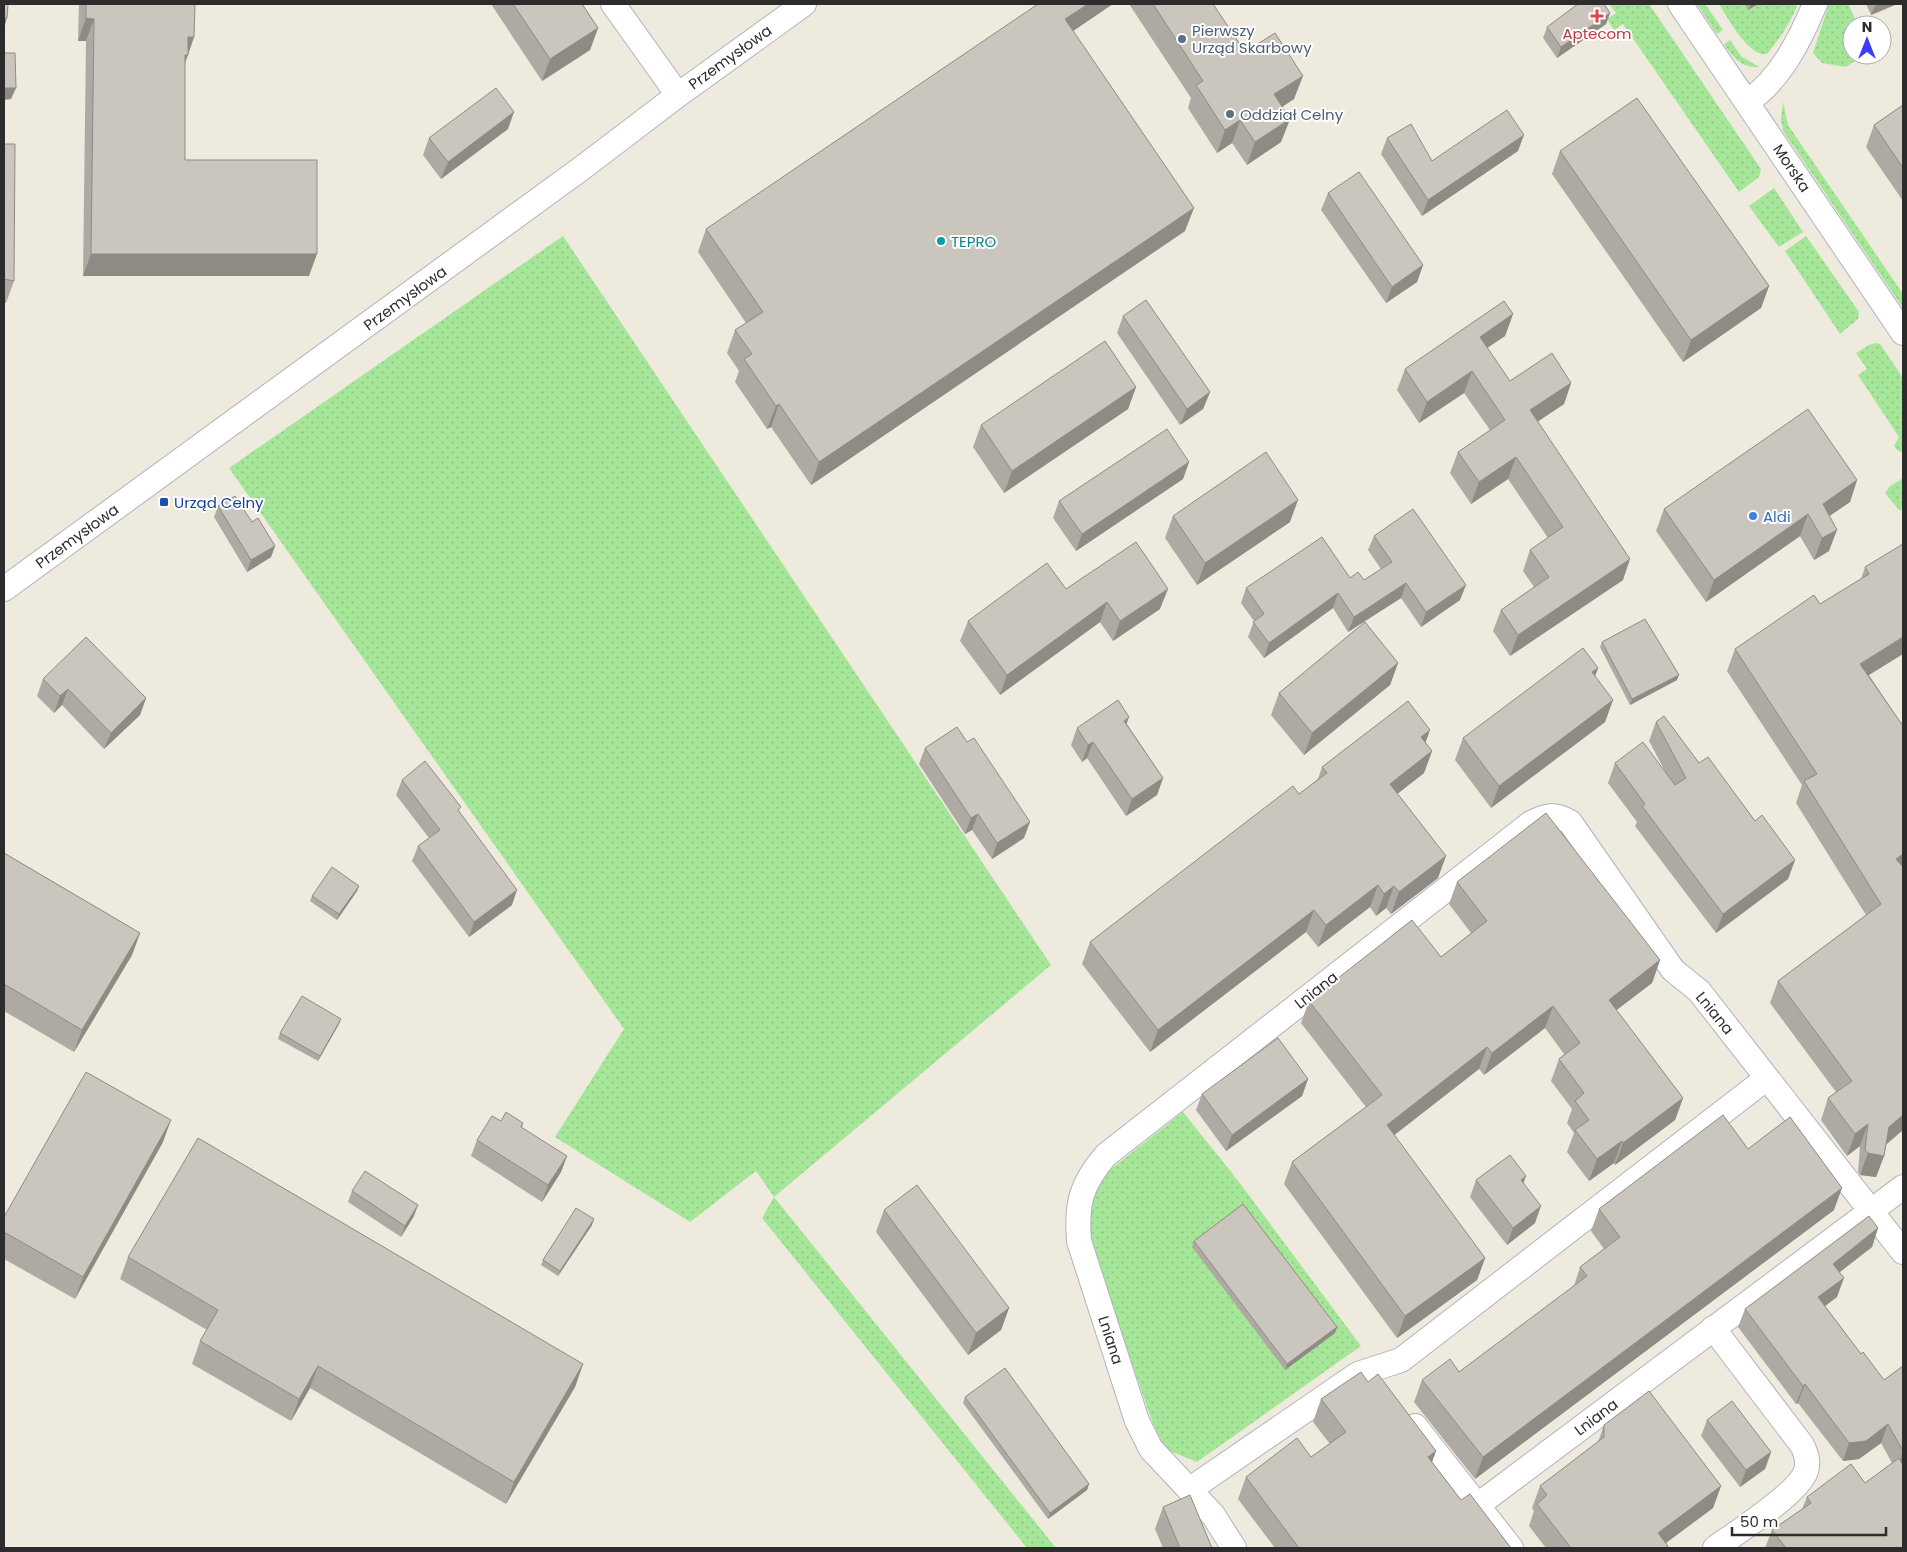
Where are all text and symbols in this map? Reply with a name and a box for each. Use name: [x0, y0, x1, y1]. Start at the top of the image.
marker: Aptecom: [1591, 10, 1603, 22]
north arrow: [1842, 15, 1892, 65]
text: N: [1862, 17, 1872, 37]
street label: Przemysłowa: [684, 20, 776, 94]
place label: Pierwszy Urząd Skarbowy: [1192, 20, 1312, 58]
place label: Aptecom: [1562, 23, 1632, 44]
marker: Pierwszy Urząd Skarbowy: [1176, 33, 1188, 45]
place label: Oddział Celny: [1240, 104, 1344, 125]
marker: Oddział Celny: [1224, 108, 1236, 120]
street label: Morska: [1768, 140, 1816, 196]
place label: TEPRO: [951, 231, 997, 252]
marker: TEPRO: [935, 235, 947, 247]
street label: Przemysłowa: [359, 261, 451, 335]
place label: Urząd Celny: [174, 492, 264, 513]
marker: Urząd Celny: [158, 496, 170, 508]
street label: Przemysłowa: [31, 499, 123, 573]
place label: Aldi: [1763, 506, 1791, 527]
marker: Aldi: [1747, 510, 1759, 522]
street label: Lniana: [1290, 966, 1342, 1014]
street label: Lniana: [1691, 987, 1739, 1039]
street label: Lniana: [1093, 1313, 1129, 1367]
street label: Lniana: [1570, 1394, 1622, 1440]
scale bar: [1732, 1504, 1886, 1536]
text: 50 m: [1740, 1511, 1778, 1532]

